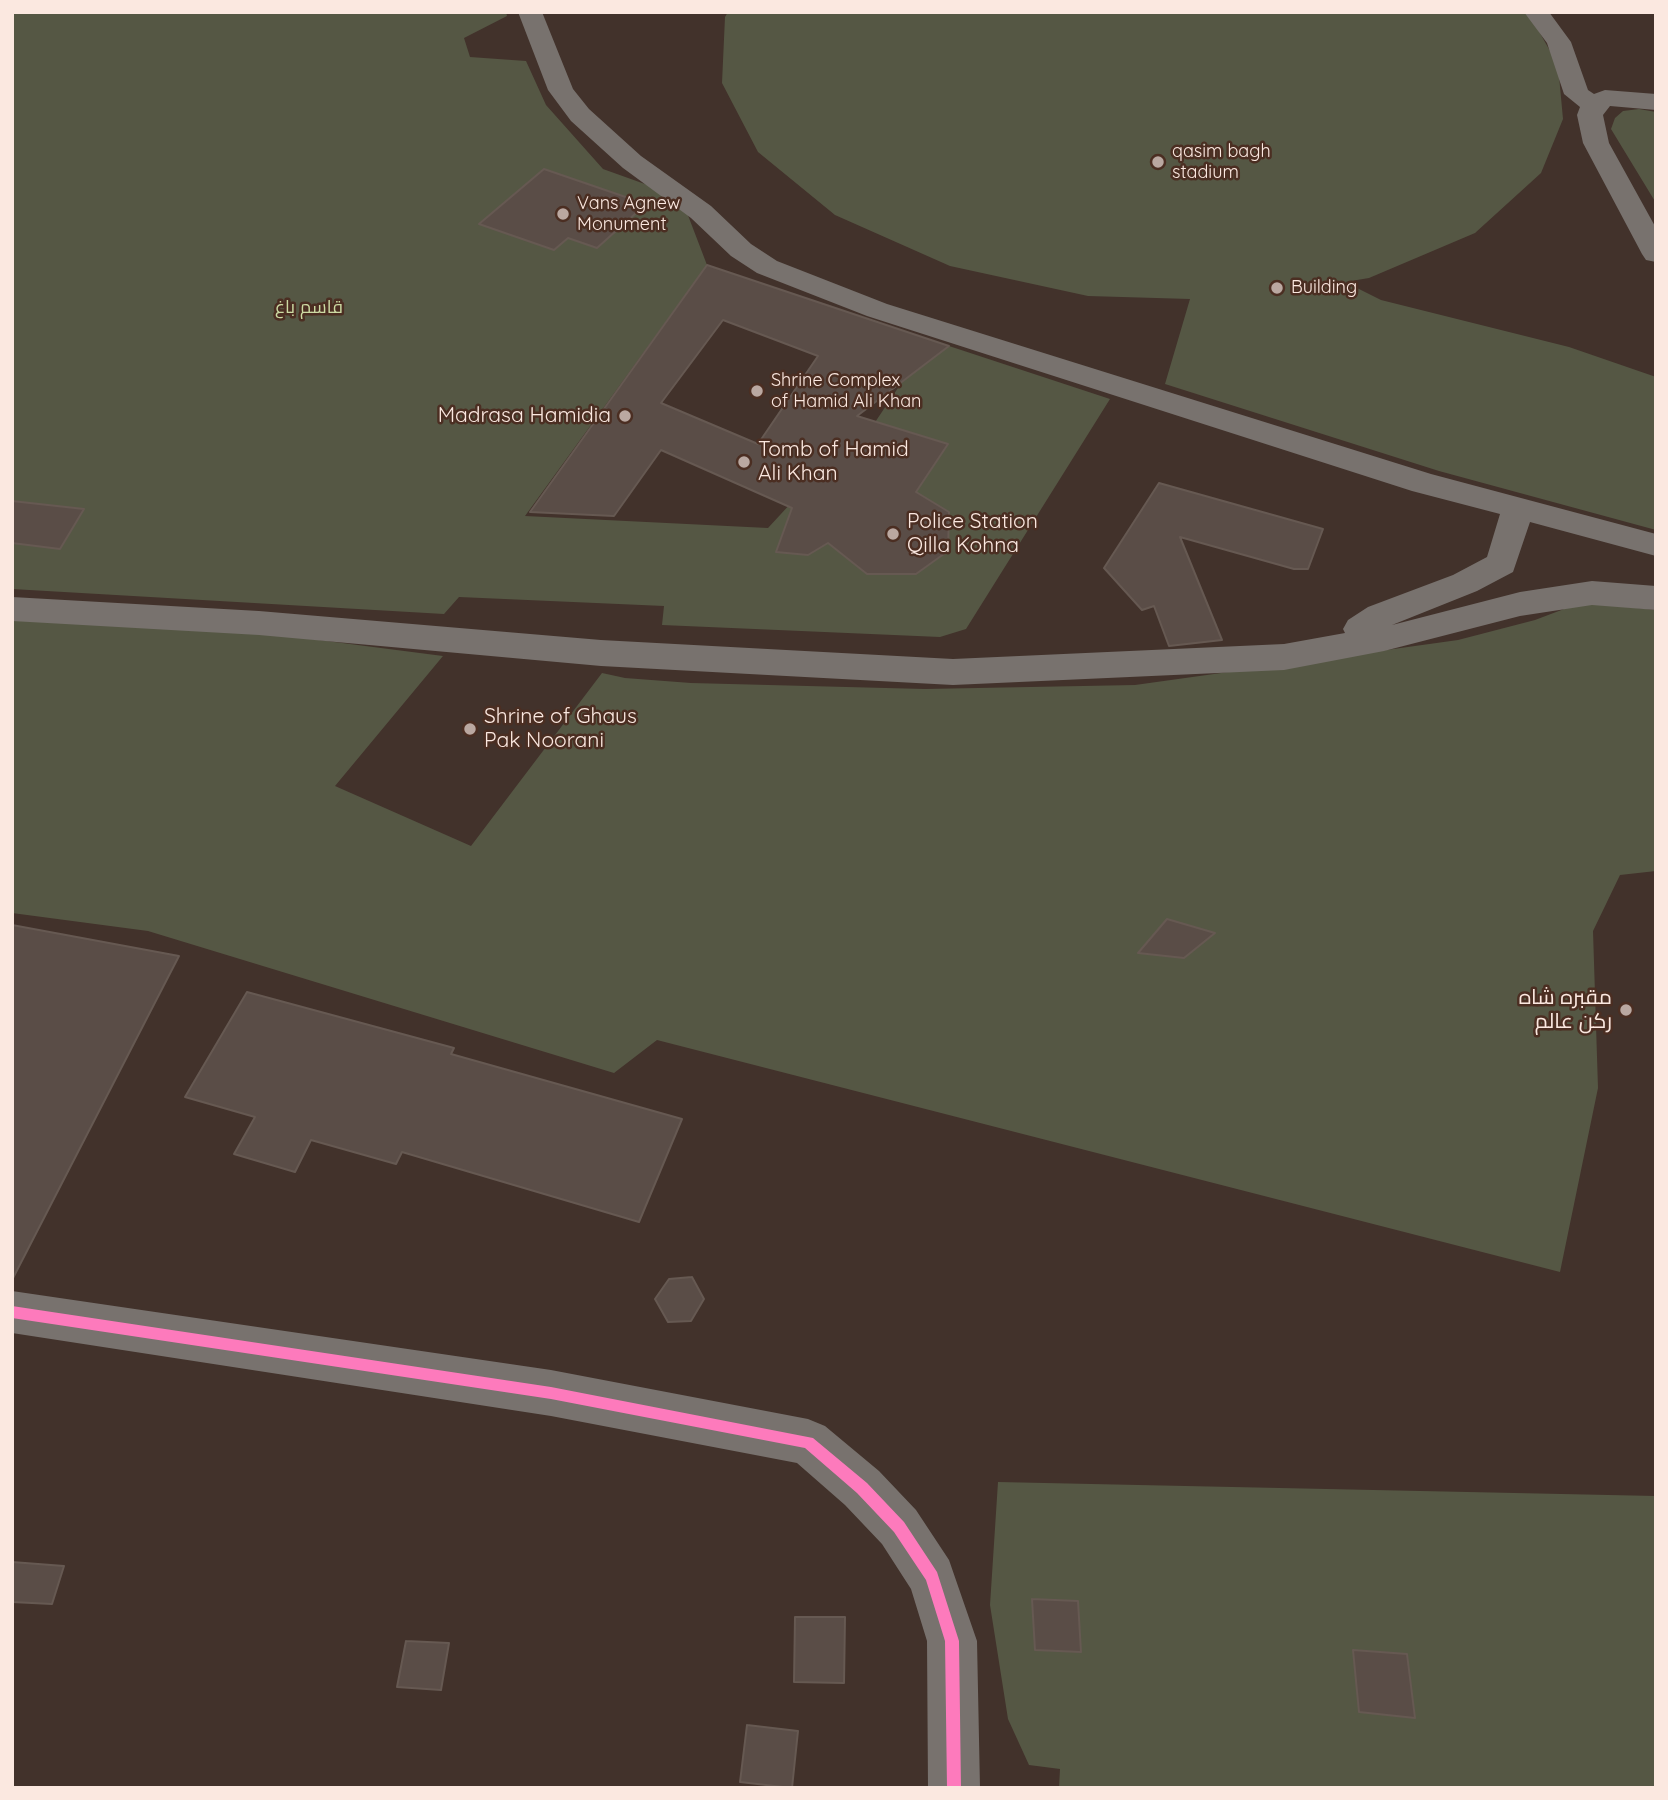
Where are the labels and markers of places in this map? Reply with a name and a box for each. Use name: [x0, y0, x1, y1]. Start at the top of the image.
place label: qasim bagh stadium: [1172, 141, 1271, 184]
marker: qasim bagh stadium: [1150, 154, 1166, 170]
place label: Vans Agnew Monument: [577, 193, 680, 235]
marker: Vans Agnew Monument: [555, 206, 571, 222]
place label: Building: [1291, 277, 1357, 299]
marker: Building: [1269, 280, 1285, 296]
place label: Shrine Complex of Hamid Ali Khan: [771, 370, 921, 412]
marker: Shrine Complex of Hamid Ali Khan: [749, 383, 765, 399]
place label: Madrasa Hamidia: [438, 403, 611, 429]
marker: Madrasa Hamidia: [617, 408, 633, 424]
place label: Tomb of Hamid Ali Khan: [758, 437, 909, 487]
marker: Tomb of Hamid Ali Khan: [736, 454, 752, 470]
place label: Police Station Qilla Kohna: [907, 509, 1038, 559]
marker: Police Station Qilla Kohna: [885, 526, 901, 542]
place label: Shrine of Ghaus Pak Noorani: [484, 704, 637, 754]
marker: Shrine of Ghaus Pak Noorani: [462, 721, 478, 737]
place label: مقبرہ شاہ رکن عالم: [1519, 985, 1612, 1035]
marker: مقبرہ شاہ رکن عالم: [1618, 1002, 1634, 1018]

